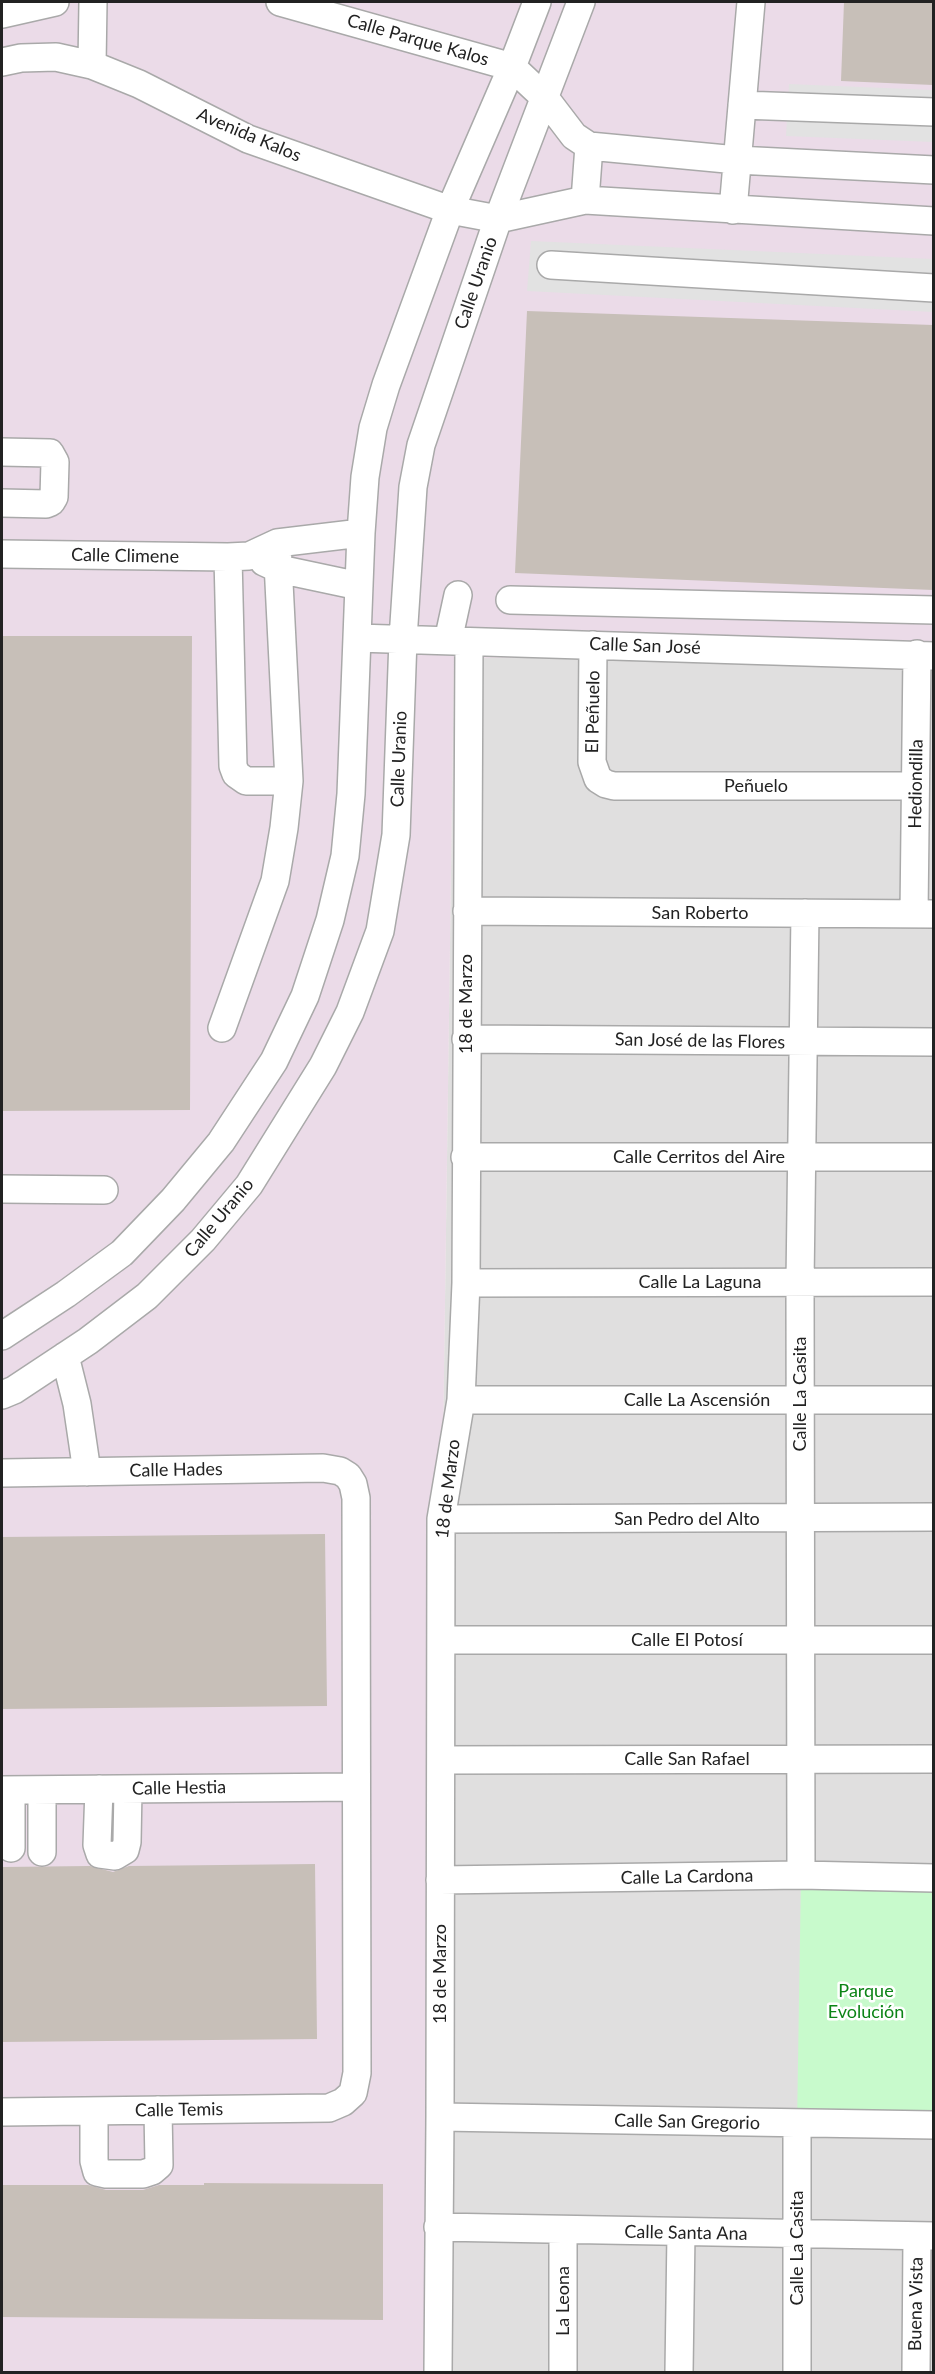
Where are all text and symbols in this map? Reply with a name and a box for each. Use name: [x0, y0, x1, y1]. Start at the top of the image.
street label: Calle Parque Kalos: [345, 9, 491, 71]
street label: Avenida Kalos: [194, 103, 304, 167]
street label: Calle Uranio: [450, 234, 502, 332]
street label: Calle Climene: [71, 544, 179, 568]
street label: Calle San José: [589, 633, 701, 659]
street label: El Peñuelo: [581, 670, 605, 754]
street label: Calle Uranio: [387, 710, 411, 808]
street label: Hediondilla: [904, 739, 928, 829]
street label: Peñuelo: [724, 775, 788, 797]
street label: San Roberto: [652, 902, 748, 924]
street label: 18 de Marzo: [455, 954, 477, 1054]
street label: San José de las Flores: [615, 1029, 785, 1053]
street label: Calle Cerritos del Aire: [613, 1146, 785, 1168]
street label: Calle Uranio: [180, 1174, 258, 1262]
street label: Calle La Laguna: [639, 1271, 761, 1293]
street label: Calle La Casita: [789, 1337, 811, 1451]
street label: Calle La Ascensión: [624, 1389, 770, 1411]
street label: 18 de Marzo: [431, 1438, 465, 1540]
street label: Calle Hades: [129, 1458, 223, 1482]
street label: San Pedro del Alto: [614, 1508, 760, 1530]
street label: Calle El Potosí: [631, 1629, 743, 1651]
street label: Calle San Rafael: [624, 1748, 750, 1770]
street label: Calle Hestia: [132, 1776, 226, 1800]
street label: Calle La Cardona: [620, 1865, 754, 1889]
street label: 18 de Marzo: [429, 1924, 451, 2024]
park label: Parque Evolución: [828, 1980, 904, 2022]
street label: Calle Temis: [135, 2098, 223, 2122]
street label: Calle San Gregorio: [614, 2110, 760, 2134]
street label: Calle La Casita: [786, 2191, 808, 2305]
street label: Calle Santa Ana: [624, 2221, 748, 2245]
street label: Buena Vista: [904, 2257, 928, 2351]
street label: La Leona: [552, 2266, 574, 2336]

